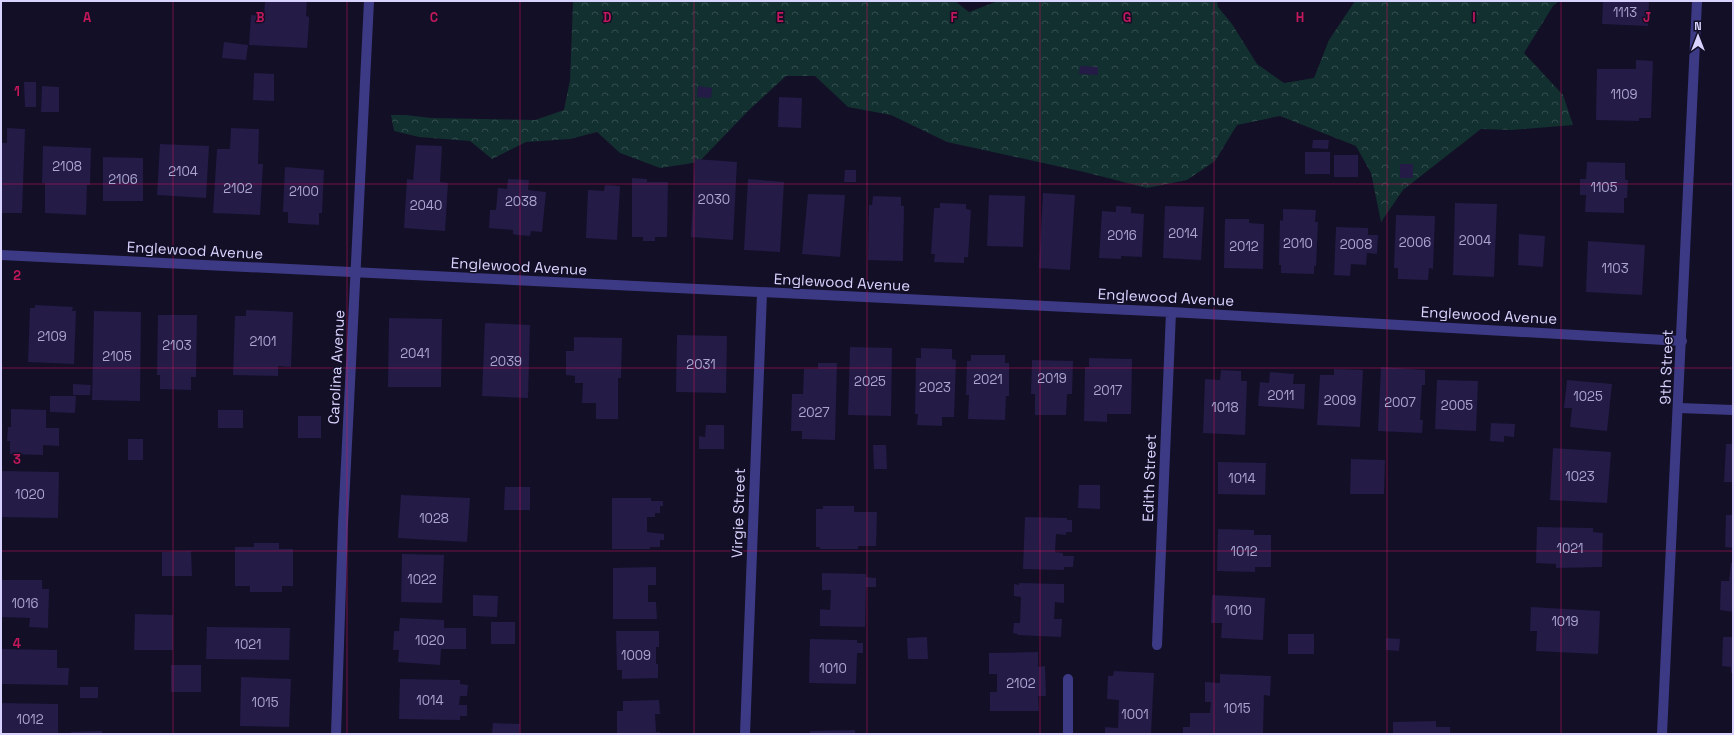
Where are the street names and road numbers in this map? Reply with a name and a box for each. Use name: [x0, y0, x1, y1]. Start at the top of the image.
street label: Englewood Avenue: [126, 237, 264, 263]
street label: Englewood Avenue: [450, 253, 588, 279]
street label: Englewood Avenue: [773, 269, 911, 295]
street label: Englewood Avenue: [1097, 284, 1235, 310]
street label: Englewood Avenue: [1420, 302, 1558, 328]
street label: Carolina Avenue: [324, 309, 348, 425]
street label: 9th Street: [1655, 329, 1677, 405]
street label: Edith Street: [1138, 434, 1160, 522]
street label: Virgie Street: [727, 467, 749, 558]

